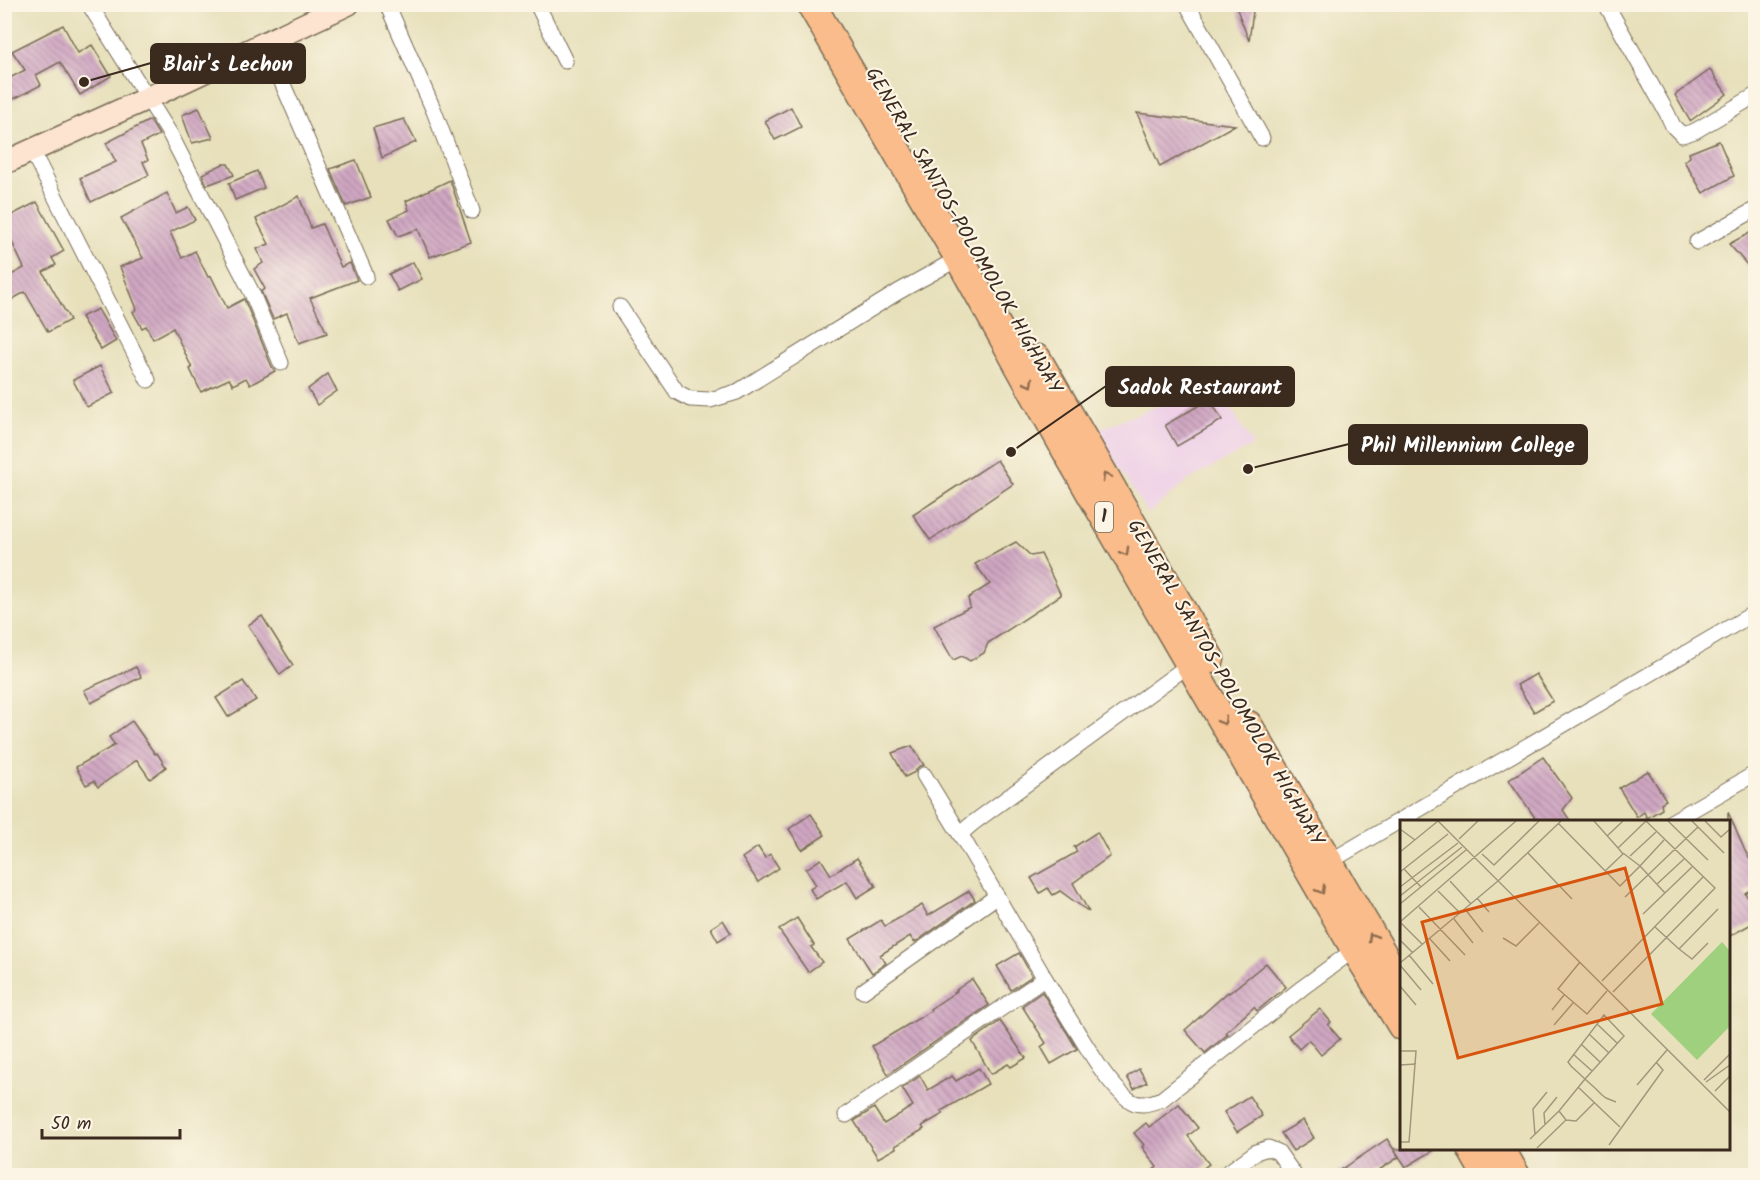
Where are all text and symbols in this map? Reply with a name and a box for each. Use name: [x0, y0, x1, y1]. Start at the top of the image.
callout: Blair's Lechon: [151, 44, 305, 83]
text: Blair's Lechon: [163, 49, 293, 82]
street label: GENERAL SANTOS-POLOMOLOK HIGHWAY: [856, 62, 1071, 402]
callout: Sadok Restaurant: [1106, 367, 1294, 406]
text: Sadok Restaurant: [1118, 372, 1283, 405]
one-way arrow: [1021, 377, 1033, 387]
callout: Phil Millennium College: [1349, 425, 1587, 464]
text: Phil Millennium College: [1361, 430, 1575, 463]
one-way arrow: [1102, 473, 1114, 483]
road number: 1: [1095, 502, 1113, 532]
street label: GENERAL SANTOS-POLOMOLOK HIGHWAY: [1118, 514, 1333, 854]
one-way arrow: [1118, 546, 1129, 556]
one-way arrow: [1216, 715, 1228, 725]
inset map: [1400, 820, 1730, 1150]
one-way arrow: [1314, 884, 1325, 894]
one-way arrow: [1368, 933, 1379, 943]
scale bar: [42, 1102, 180, 1140]
text: 50 m: [51, 1110, 91, 1139]

